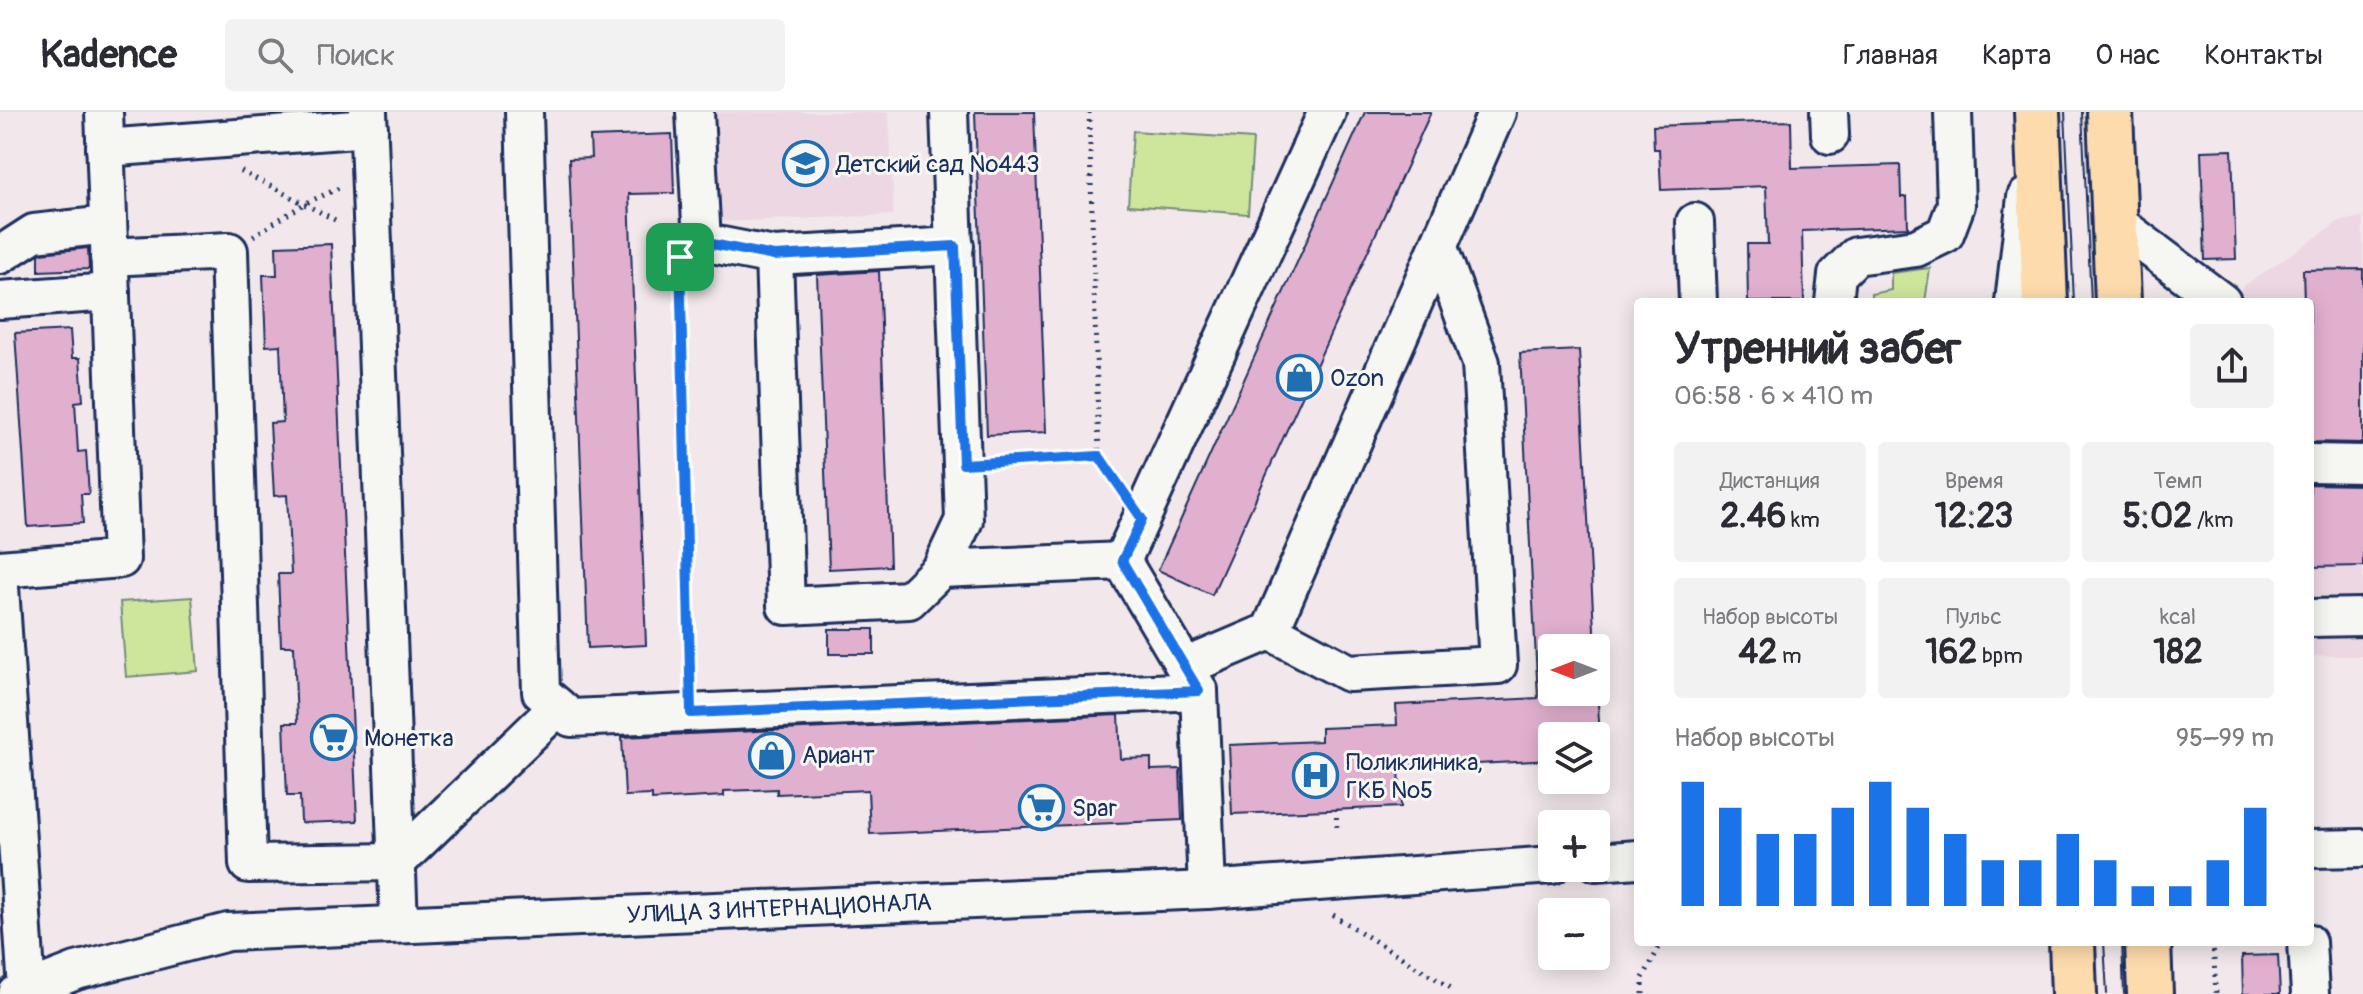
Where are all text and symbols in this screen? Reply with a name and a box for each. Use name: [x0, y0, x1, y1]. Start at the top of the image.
search box: [225, 19, 785, 91]
text: Kadence: [40, 31, 177, 79]
icon: search: [253, 33, 297, 77]
text: Поиск: [317, 37, 395, 74]
text: Главная: [1843, 38, 1938, 73]
text: Карта: [1982, 38, 2051, 73]
text: О нас: [2095, 38, 2160, 73]
text: Контакты: [2204, 38, 2323, 73]
school or university icon: Детский сад №443: [781, 140, 829, 188]
place label: Детский сад №443: [835, 150, 1040, 179]
pin: [646, 223, 714, 291]
icon: arrive: [658, 235, 702, 279]
text: Утренний забег: [1674, 322, 1961, 377]
button: share: [2190, 324, 2274, 408]
shop icon: Ozon: [1275, 354, 1323, 402]
place label: Ozon: [1330, 364, 1384, 393]
text: 06:58 · 6 × 410 m: [1674, 380, 1873, 412]
text: Дистанция: [1720, 467, 1820, 495]
text: Время: [1945, 467, 2003, 495]
text: Темп: [2154, 467, 2202, 495]
text: 2.46: [1720, 495, 1786, 538]
text: 12:23: [1935, 495, 2013, 538]
text: 5:02: [2122, 495, 2192, 538]
text: km: [1786, 506, 1820, 534]
text: /km: [2192, 506, 2234, 534]
text: Набор высоты: [1702, 603, 1838, 631]
text: Пульс: [1946, 603, 2002, 631]
text: kcal: [2160, 603, 2196, 631]
text: 42: [1738, 631, 1777, 674]
text: 162: [1925, 631, 1977, 674]
text: 182: [2153, 631, 2203, 674]
north arrow: [1538, 634, 1610, 706]
map controls: [1538, 634, 1610, 970]
text: m: [1777, 642, 1802, 670]
text: bpm: [1977, 642, 2023, 670]
supermarket icon: Монетка: [309, 714, 357, 762]
button: layers: [1538, 722, 1610, 794]
text: Набор высоты: [1674, 722, 1835, 754]
text: 95–99 m: [2176, 722, 2274, 754]
place label: Монетка: [364, 724, 454, 753]
shop icon: Ариант: [747, 731, 795, 779]
place label: Ариант: [802, 741, 875, 770]
place label: Поликлиника, ГКБ №5: [1346, 748, 1483, 805]
hospital icon: Поликлиника, ГКБ №5: [1291, 752, 1339, 800]
supermarket icon: Spar: [1017, 784, 1065, 832]
place label: Spar: [1072, 794, 1117, 823]
button: +: [1538, 810, 1610, 882]
street label: УЛИЦА 3 ИНТЕРНАЦИОНАЛА: [626, 887, 932, 929]
button: −: [1538, 898, 1610, 970]

